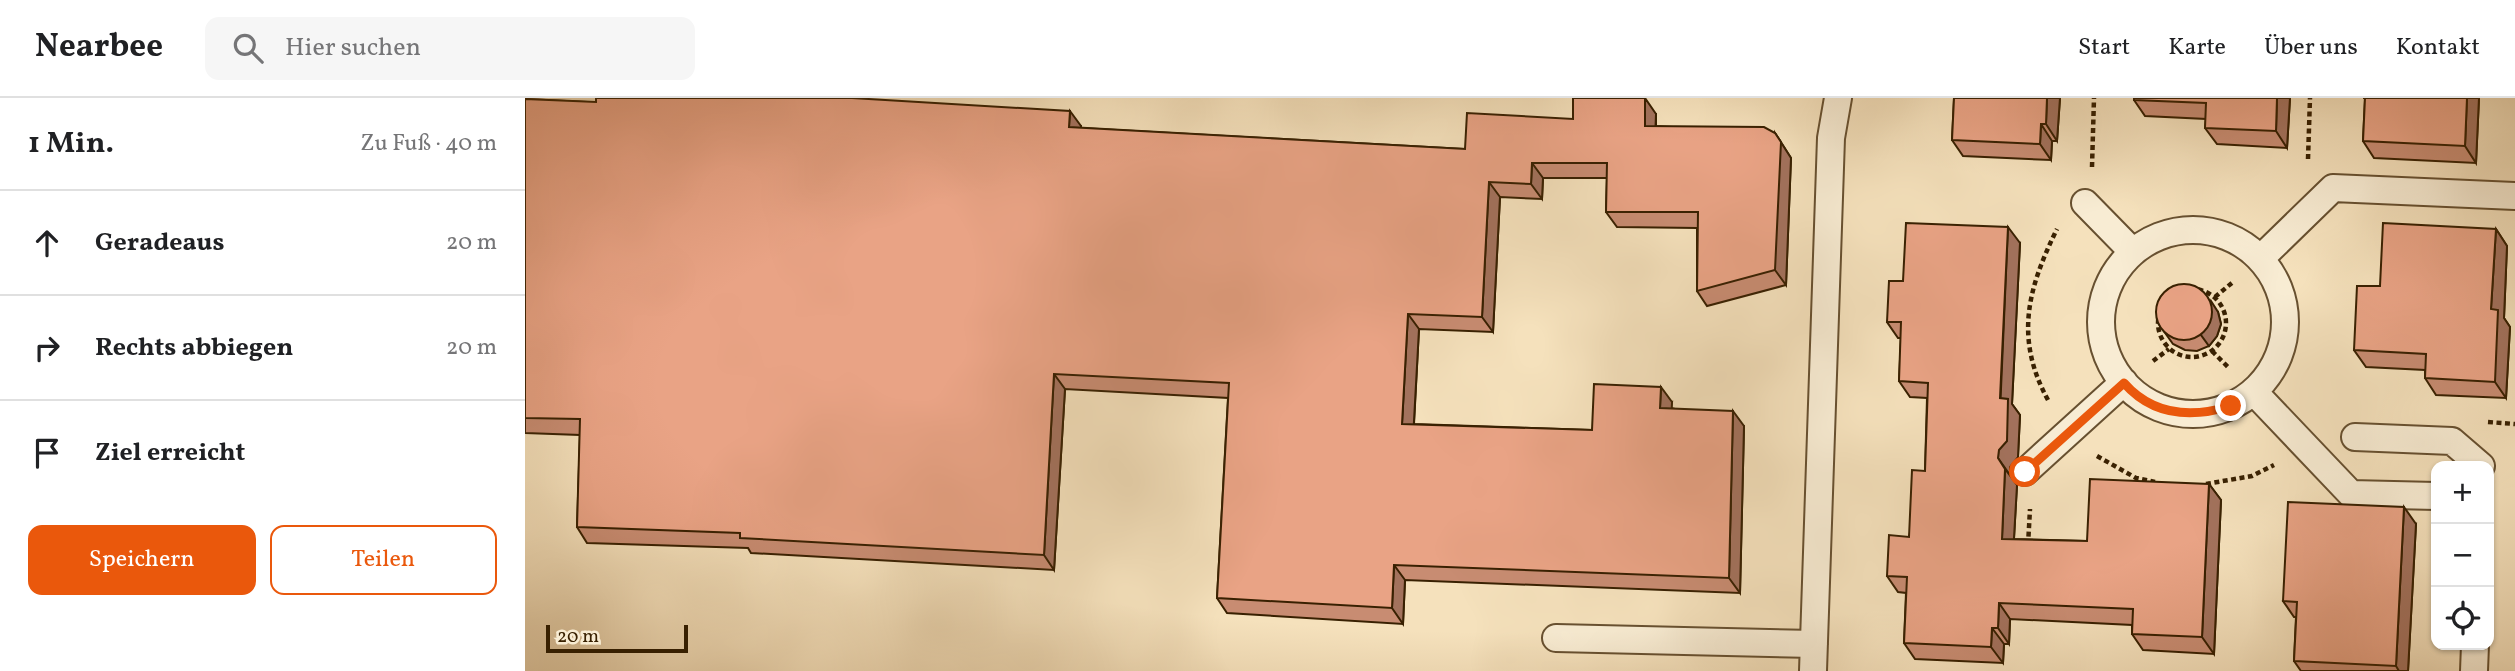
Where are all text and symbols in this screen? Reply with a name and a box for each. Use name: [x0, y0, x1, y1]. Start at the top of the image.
search box: [205, 17, 695, 80]
text: Nearbee: [35, 25, 163, 71]
icon: search: [229, 29, 267, 67]
text: Hier suchen: [285, 30, 421, 66]
text: Start: [2078, 31, 2130, 65]
text: Karte: [2168, 31, 2226, 65]
text: Über uns: [2264, 31, 2358, 65]
text: Kontakt: [2396, 31, 2480, 65]
text: 1 Min.: [28, 123, 114, 165]
text: Zu Fuß · 40 m: [360, 128, 497, 160]
icon: ahead: [28, 224, 66, 262]
text: Geradeaus: [95, 225, 224, 261]
text: 20 m: [446, 227, 497, 259]
icon: right: [28, 329, 66, 367]
text: Rechts abbiegen: [95, 330, 293, 366]
text: 20 m: [446, 332, 497, 364]
route end: [2215, 390, 2246, 421]
icon: arrive: [28, 434, 66, 472]
text: Ziel erreicht: [95, 435, 245, 471]
route start: [2009, 456, 2040, 487]
map controls: [2431, 461, 2494, 650]
button: +: [2431, 461, 2494, 524]
button: −: [2431, 524, 2494, 587]
button: Speichern: [28, 525, 256, 595]
button: Teilen: [270, 525, 497, 595]
button: locate: [2431, 587, 2494, 650]
scale bar: [546, 622, 688, 654]
text: 20 m: [557, 624, 599, 650]

